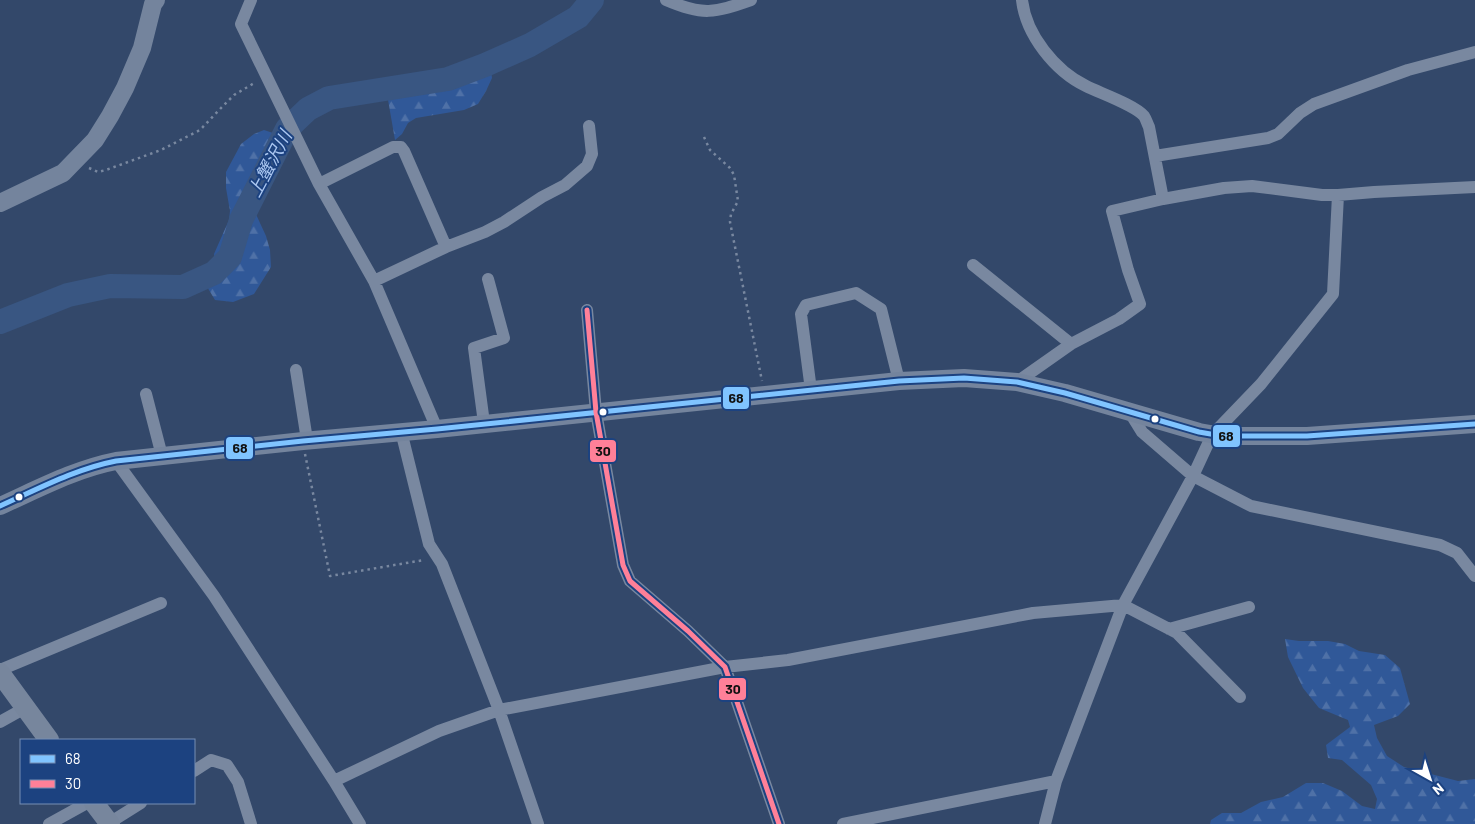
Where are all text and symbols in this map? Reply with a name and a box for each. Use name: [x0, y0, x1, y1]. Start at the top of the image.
water label: 上蟹沢川: [243, 125, 297, 200]
line badge: 68: [722, 386, 750, 410]
text: 68: [728, 389, 744, 406]
unlabelled marker: [598, 407, 608, 417]
unlabelled marker: [1150, 414, 1160, 424]
line badge: 68: [1212, 424, 1241, 448]
text: 68: [1218, 427, 1234, 444]
line badge: 68: [225, 436, 254, 460]
text: 68: [232, 439, 248, 456]
line badge: 30: [589, 439, 617, 463]
text: 30: [595, 442, 611, 459]
unlabelled marker: [14, 492, 24, 502]
line badge: 30: [718, 677, 747, 701]
text: 30: [725, 680, 741, 697]
legend: [20, 739, 195, 804]
text: 68: [65, 749, 81, 767]
north arrow: [1405, 754, 1455, 804]
text: 30: [65, 774, 81, 792]
text: N: [1430, 780, 1447, 799]

